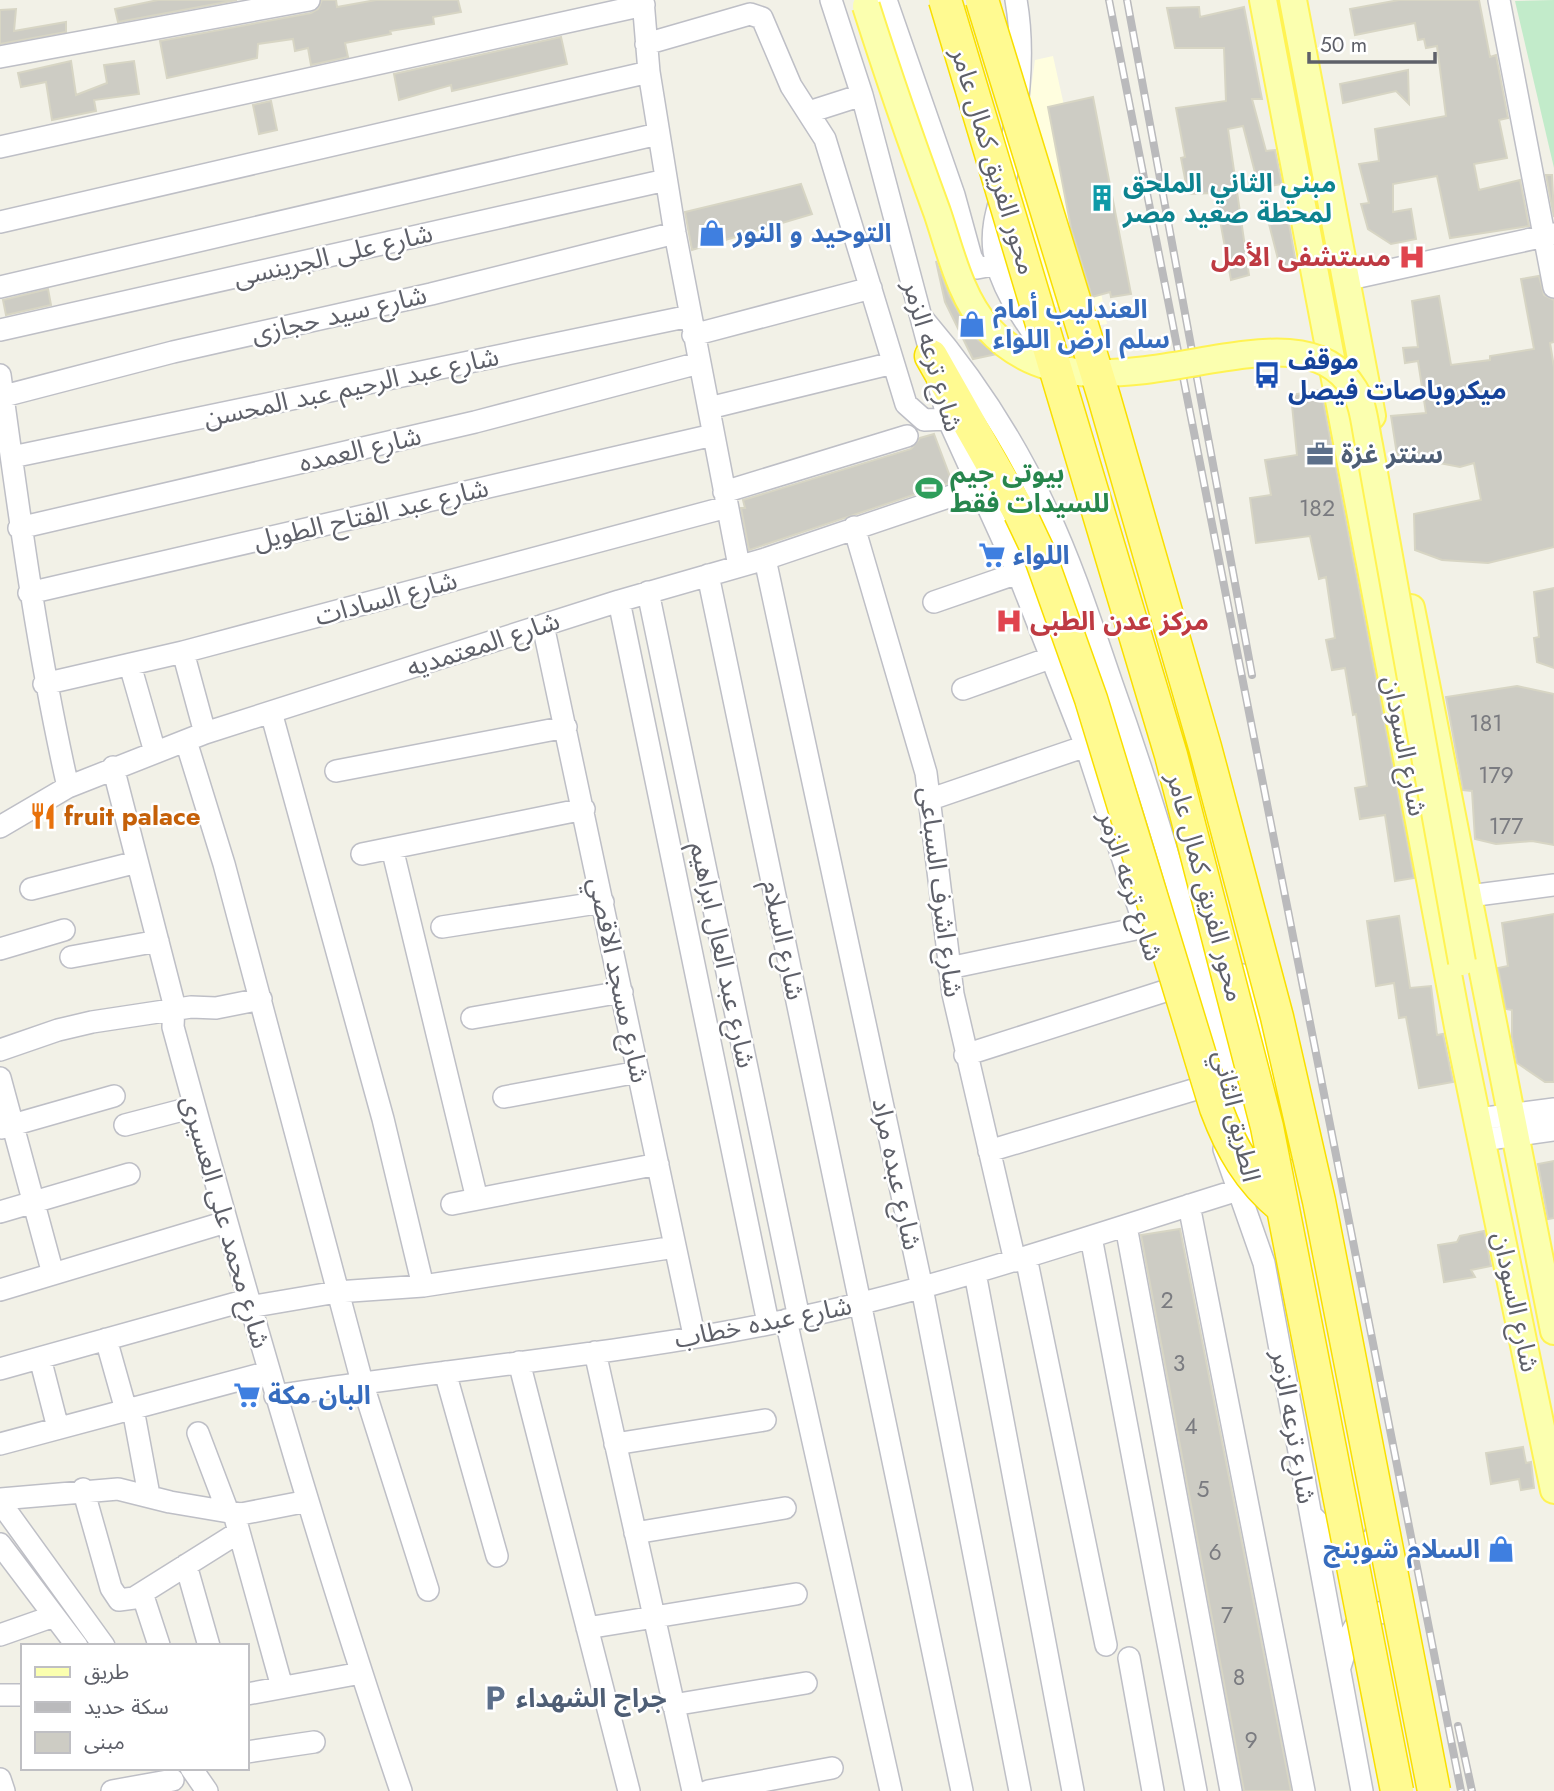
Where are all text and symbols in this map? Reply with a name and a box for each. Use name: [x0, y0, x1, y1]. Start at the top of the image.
scale bar: [1309, 21, 1435, 65]
text: 50 m: [1320, 30, 1367, 60]
street label: محور الفريق كمال عامر: [941, 42, 1047, 279]
place label: مبني الثاني الملحق لمحطة صعيد مصر: [1122, 164, 1337, 232]
building icon: مبني الثاني الملحق لمحطة صعيد مصر: [1087, 183, 1117, 213]
street label: شارع على الجرينسى: [230, 214, 436, 296]
place label: التوحيد و النور: [732, 214, 892, 252]
shop icon: التوحيد و النور: [697, 218, 727, 248]
place label: مستشفى الأمل: [1211, 238, 1391, 276]
hospital icon: مستشفى الأمل: [1397, 242, 1427, 272]
street label: شارع سيد حجازى: [248, 275, 430, 353]
street label: شارع ترعه الزمر: [893, 275, 973, 436]
place label: العندليب أمام سلم ارض اللواء: [993, 290, 1170, 359]
shop icon: العندليب أمام سلم ارض اللواء: [957, 309, 987, 339]
street label: شارع عبد الرحيم عبد المحسن: [200, 337, 502, 438]
place label: موقف ميكروباصات فيصل: [1288, 341, 1507, 409]
bus stop icon: موقف ميكروباصات فيصل: [1252, 360, 1282, 390]
street label: شارع العمده: [295, 416, 425, 482]
place label: سنتر غزة: [1341, 435, 1443, 473]
office icon: سنتر غزة: [1305, 439, 1335, 469]
place label: بيوتى جيم للسيدات فقط: [950, 454, 1109, 522]
street label: شارع عبد الفتاح الطويل: [250, 468, 492, 560]
sports icon: بيوتى جيم للسيدات فقط: [914, 473, 944, 503]
house number: 182: [1299, 491, 1335, 525]
place label: اللواء: [1013, 536, 1070, 574]
supermarket icon: اللواء: [977, 540, 1007, 570]
street label: شارع السادات: [311, 561, 461, 635]
street label: شارع المعتمديه: [402, 601, 564, 687]
place label: مركز عدن الطبى: [1030, 602, 1209, 640]
hospital icon: مركز عدن الطبى: [994, 606, 1024, 636]
street label: شارع السودان: [1373, 673, 1437, 819]
house number: 181: [1469, 706, 1503, 740]
house number: 179: [1478, 758, 1514, 792]
street label: محور الفريق كمال عامر: [1157, 767, 1255, 1006]
street label: شارع اشرف السباعى: [909, 785, 973, 999]
place label: fruit palace: [64, 797, 201, 835]
restaurant icon: fruit palace: [28, 801, 58, 831]
street label: شارع ترعه الزمر: [1089, 805, 1173, 966]
house number: 177: [1489, 809, 1523, 843]
street label: شارع عبد العال ابراهيم: [679, 838, 766, 1072]
street label: شارع مسجد الاقصي: [578, 874, 659, 1086]
street label: شارع السلام: [752, 877, 815, 1004]
street label: الطريق الثاني: [1202, 1047, 1271, 1186]
street label: شارع محمد على العسيرى: [172, 1091, 280, 1353]
street label: شارع عبده مراد: [862, 1094, 932, 1254]
street label: شارع السودان: [1483, 1229, 1549, 1375]
house number: 2: [1160, 1283, 1174, 1317]
street label: شارع عبده خطاب: [671, 1286, 855, 1358]
house number: 3: [1173, 1346, 1185, 1380]
street label: شارع ترعه الزمر: [1262, 1346, 1326, 1507]
place label: البان مكة: [268, 1376, 371, 1414]
supermarket icon: البان مكة: [232, 1380, 262, 1410]
house number: 4: [1184, 1409, 1198, 1443]
house number: 5: [1197, 1472, 1210, 1506]
place label: السلام شوبنج: [1323, 1530, 1480, 1569]
shop icon: السلام شوبنج: [1486, 1534, 1516, 1564]
house number: 6: [1208, 1535, 1222, 1569]
house number: 7: [1221, 1598, 1233, 1632]
legend: [21, 1644, 248, 1770]
text: طريق: [84, 1657, 129, 1687]
house number: 8: [1233, 1660, 1245, 1694]
place label: جراج الشهداء: [516, 1679, 667, 1717]
parking icon: جراج الشهداء: [480, 1683, 510, 1713]
text: سكة حديد: [84, 1692, 169, 1722]
house number: 9: [1244, 1723, 1258, 1757]
text: مبنى: [84, 1727, 125, 1757]

